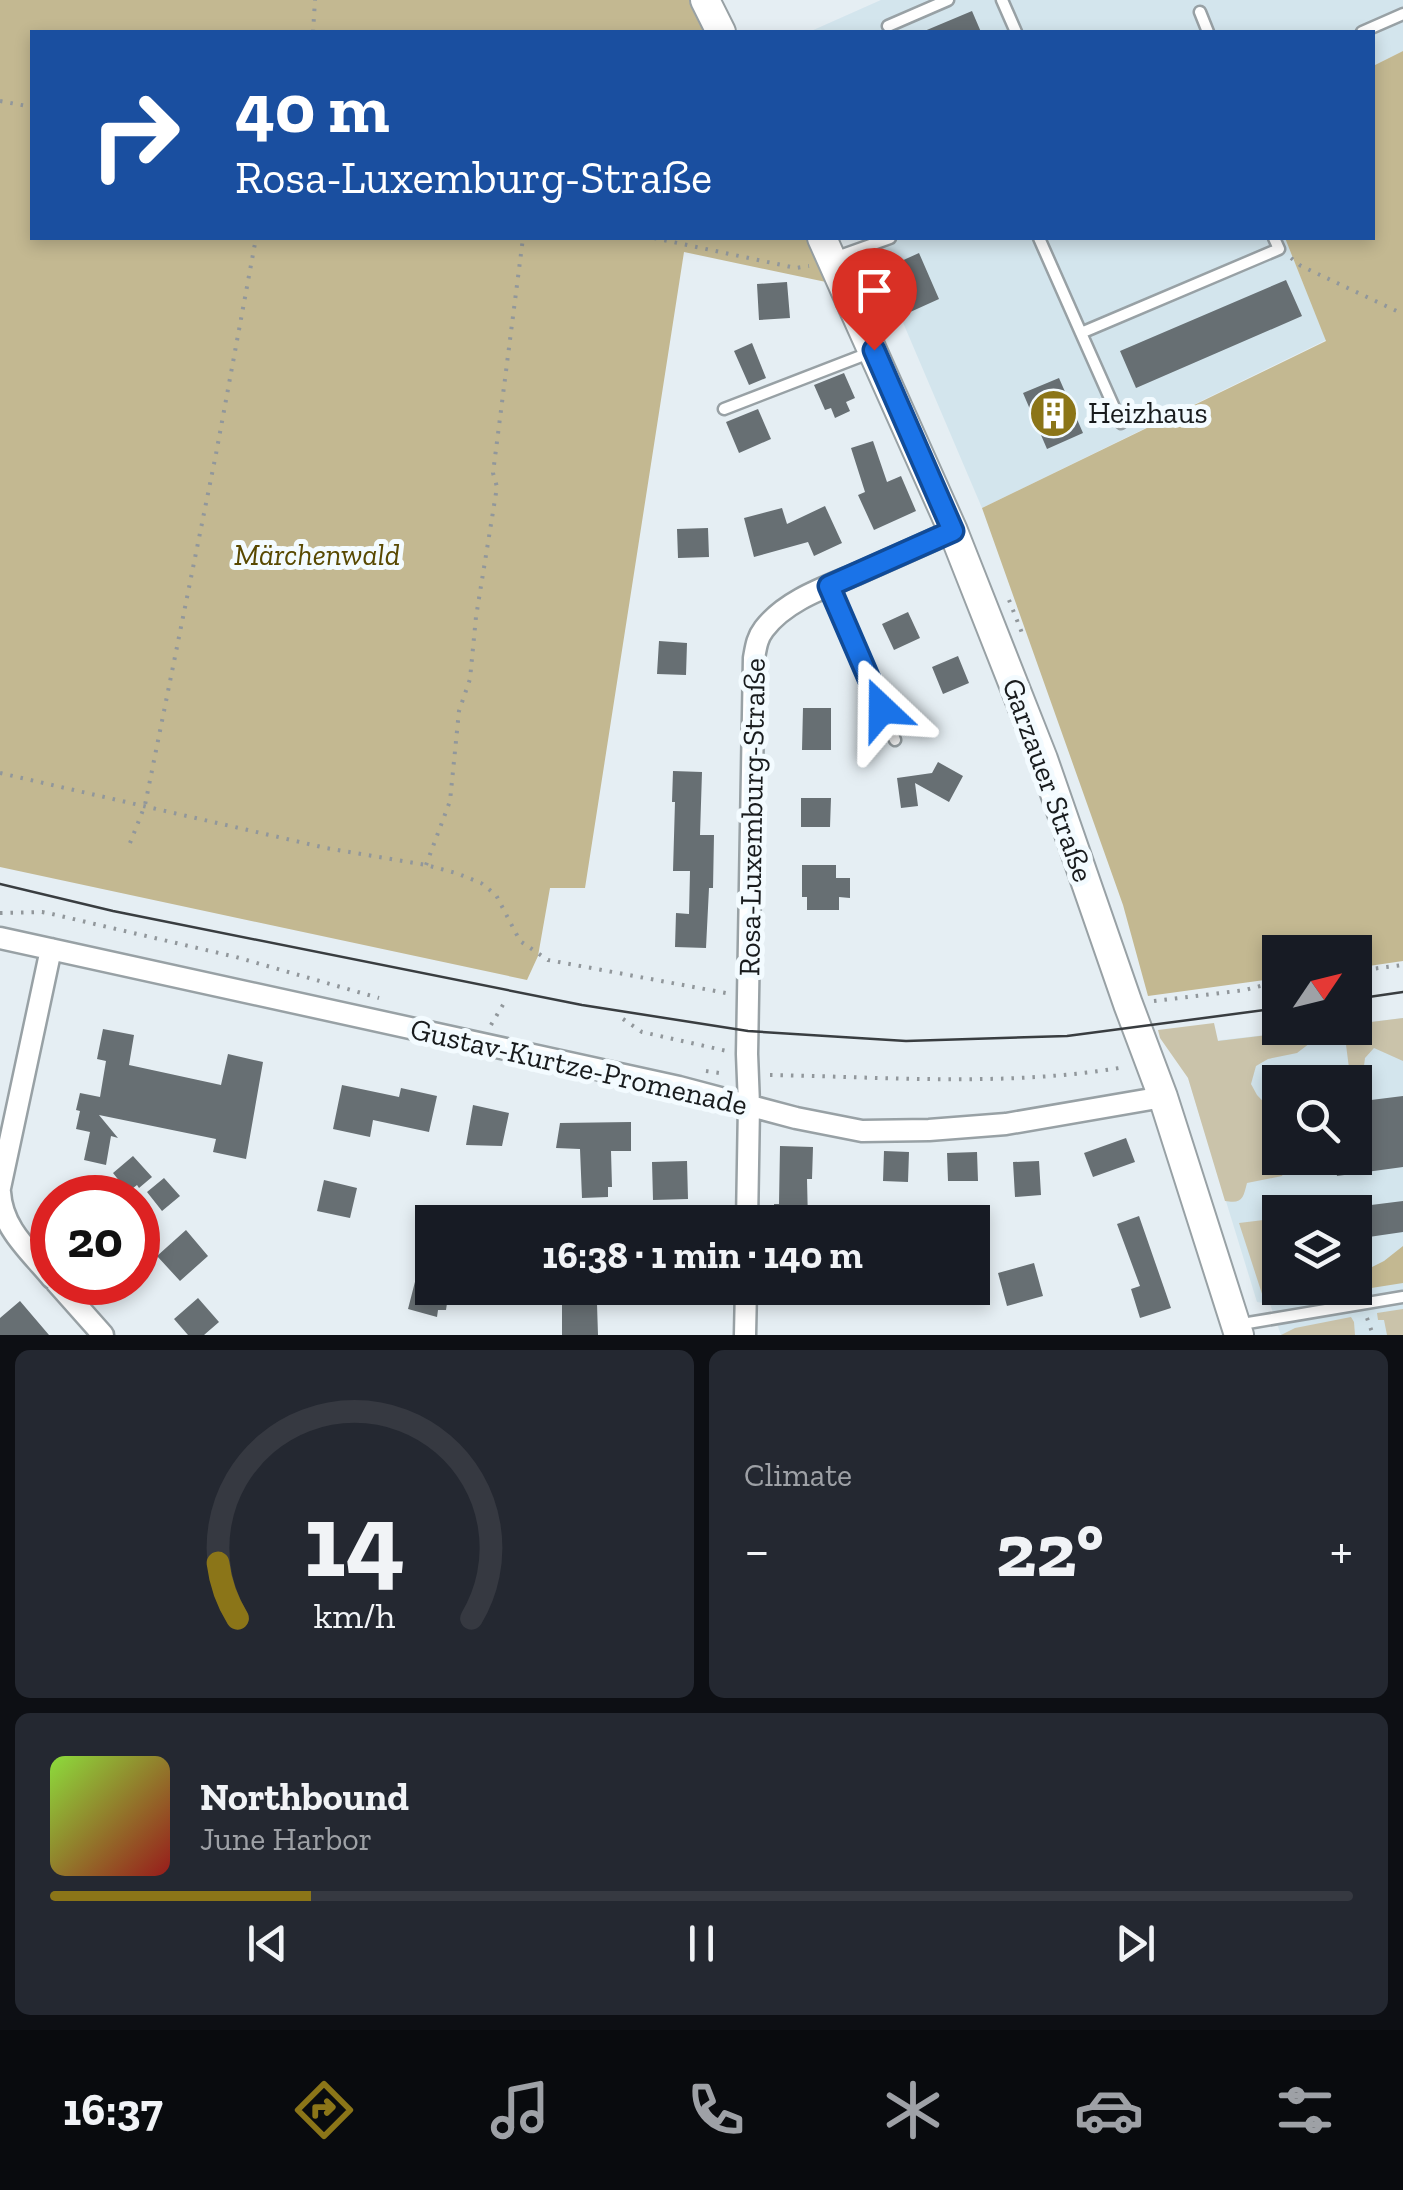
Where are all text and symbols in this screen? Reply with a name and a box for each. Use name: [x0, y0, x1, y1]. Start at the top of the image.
text: 40 m: [235, 66, 390, 150]
icon: right: [70, 70, 200, 200]
text: Rosa-Luxemburg-Straße: [235, 151, 712, 205]
pin: [832, 248, 917, 351]
icon: arrive: [847, 263, 902, 318]
building icon: Heizhaus: [1027, 387, 1079, 439]
place label: Heizhaus: [1088, 395, 1208, 431]
park label: Märchenwald: [234, 537, 400, 573]
position arrow: [830, 657, 934, 761]
street label: Rosa-Luxemburg-Straße: [731, 658, 773, 976]
street label: Garzauer Straße: [994, 673, 1102, 887]
north arrow: [1262, 935, 1372, 1045]
map controls: [1262, 935, 1372, 1305]
street label: Gustav-Kurtze-Promenade: [407, 1011, 751, 1123]
button: search: [1262, 1065, 1372, 1175]
speed limit sign: 20: [30, 1175, 160, 1305]
button: layers: [1262, 1195, 1372, 1305]
text: 16:38 · 1 min · 140 m: [542, 1232, 863, 1278]
text: Climate: [744, 1456, 852, 1494]
text: 14: [304, 1478, 405, 1603]
text: 22°: [996, 1505, 1104, 1595]
text: −: [744, 1517, 770, 1583]
text: +: [1330, 1517, 1353, 1583]
text: km/h: [314, 1594, 395, 1637]
text: Northbound: [200, 1774, 409, 1820]
text: June Harbor: [200, 1820, 372, 1858]
icon: previous: [240, 1916, 295, 1971]
icon: pause: [674, 1916, 729, 1971]
icon: next: [1108, 1916, 1163, 1971]
icon: directions: [289, 2075, 359, 2145]
icon: music: [485, 2075, 555, 2145]
icon: phone: [681, 2075, 751, 2145]
icon: climate: [878, 2075, 948, 2145]
icon: car: [1074, 2075, 1144, 2145]
icon: filters: [1270, 2075, 1340, 2145]
text: 16:37: [63, 2083, 163, 2137]

